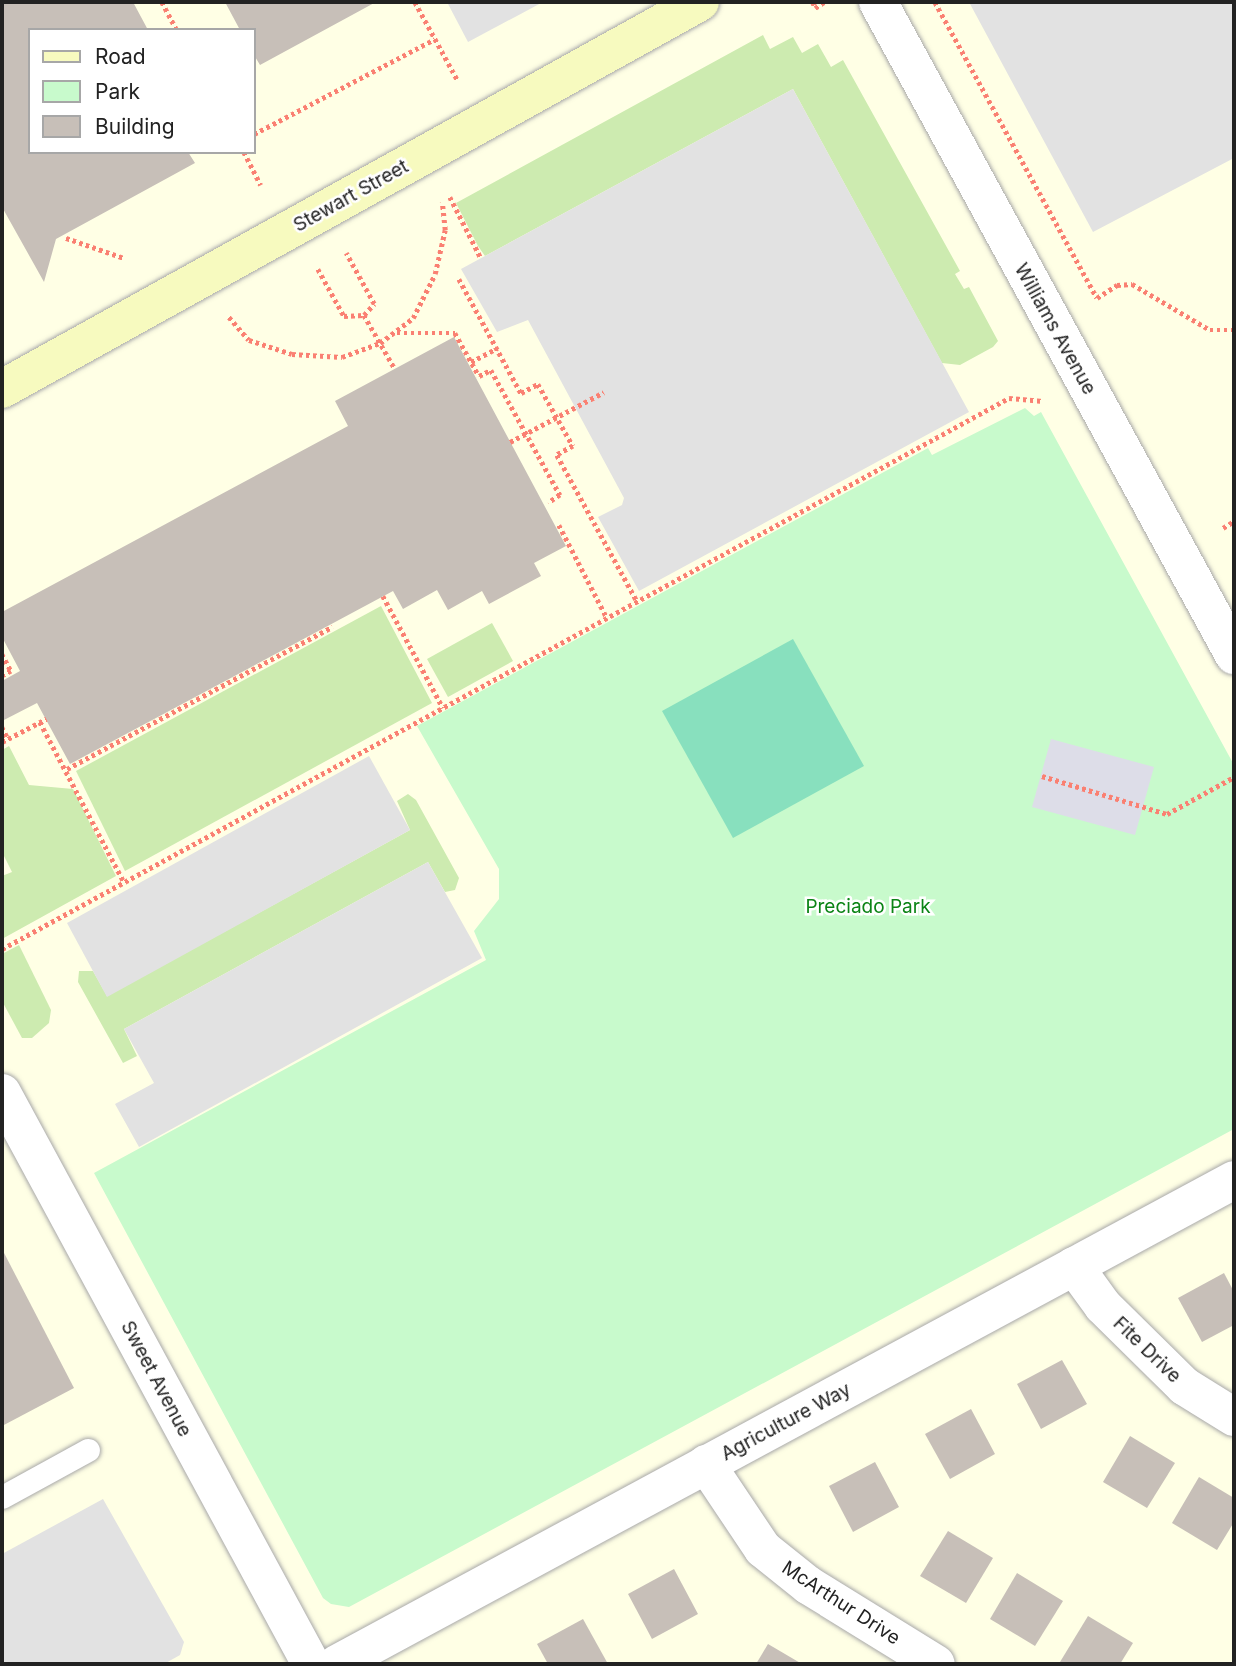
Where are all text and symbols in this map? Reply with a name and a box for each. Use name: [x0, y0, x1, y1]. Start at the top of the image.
legend: [28, 28, 256, 154]
text: Road: [95, 44, 146, 69]
text: Park: [95, 79, 140, 104]
text: Building: [95, 114, 175, 139]
street label: Stewart Street: [290, 155, 412, 237]
street label: Williams Avenue: [1010, 259, 1100, 399]
park label: Preciado Park: [805, 896, 931, 918]
street label: Fite Drive: [1108, 1312, 1186, 1388]
street label: Sweet Avenue: [116, 1317, 196, 1441]
street label: Agriculture Way: [717, 1378, 855, 1466]
street label: McArthur Drive: [778, 1556, 904, 1650]

